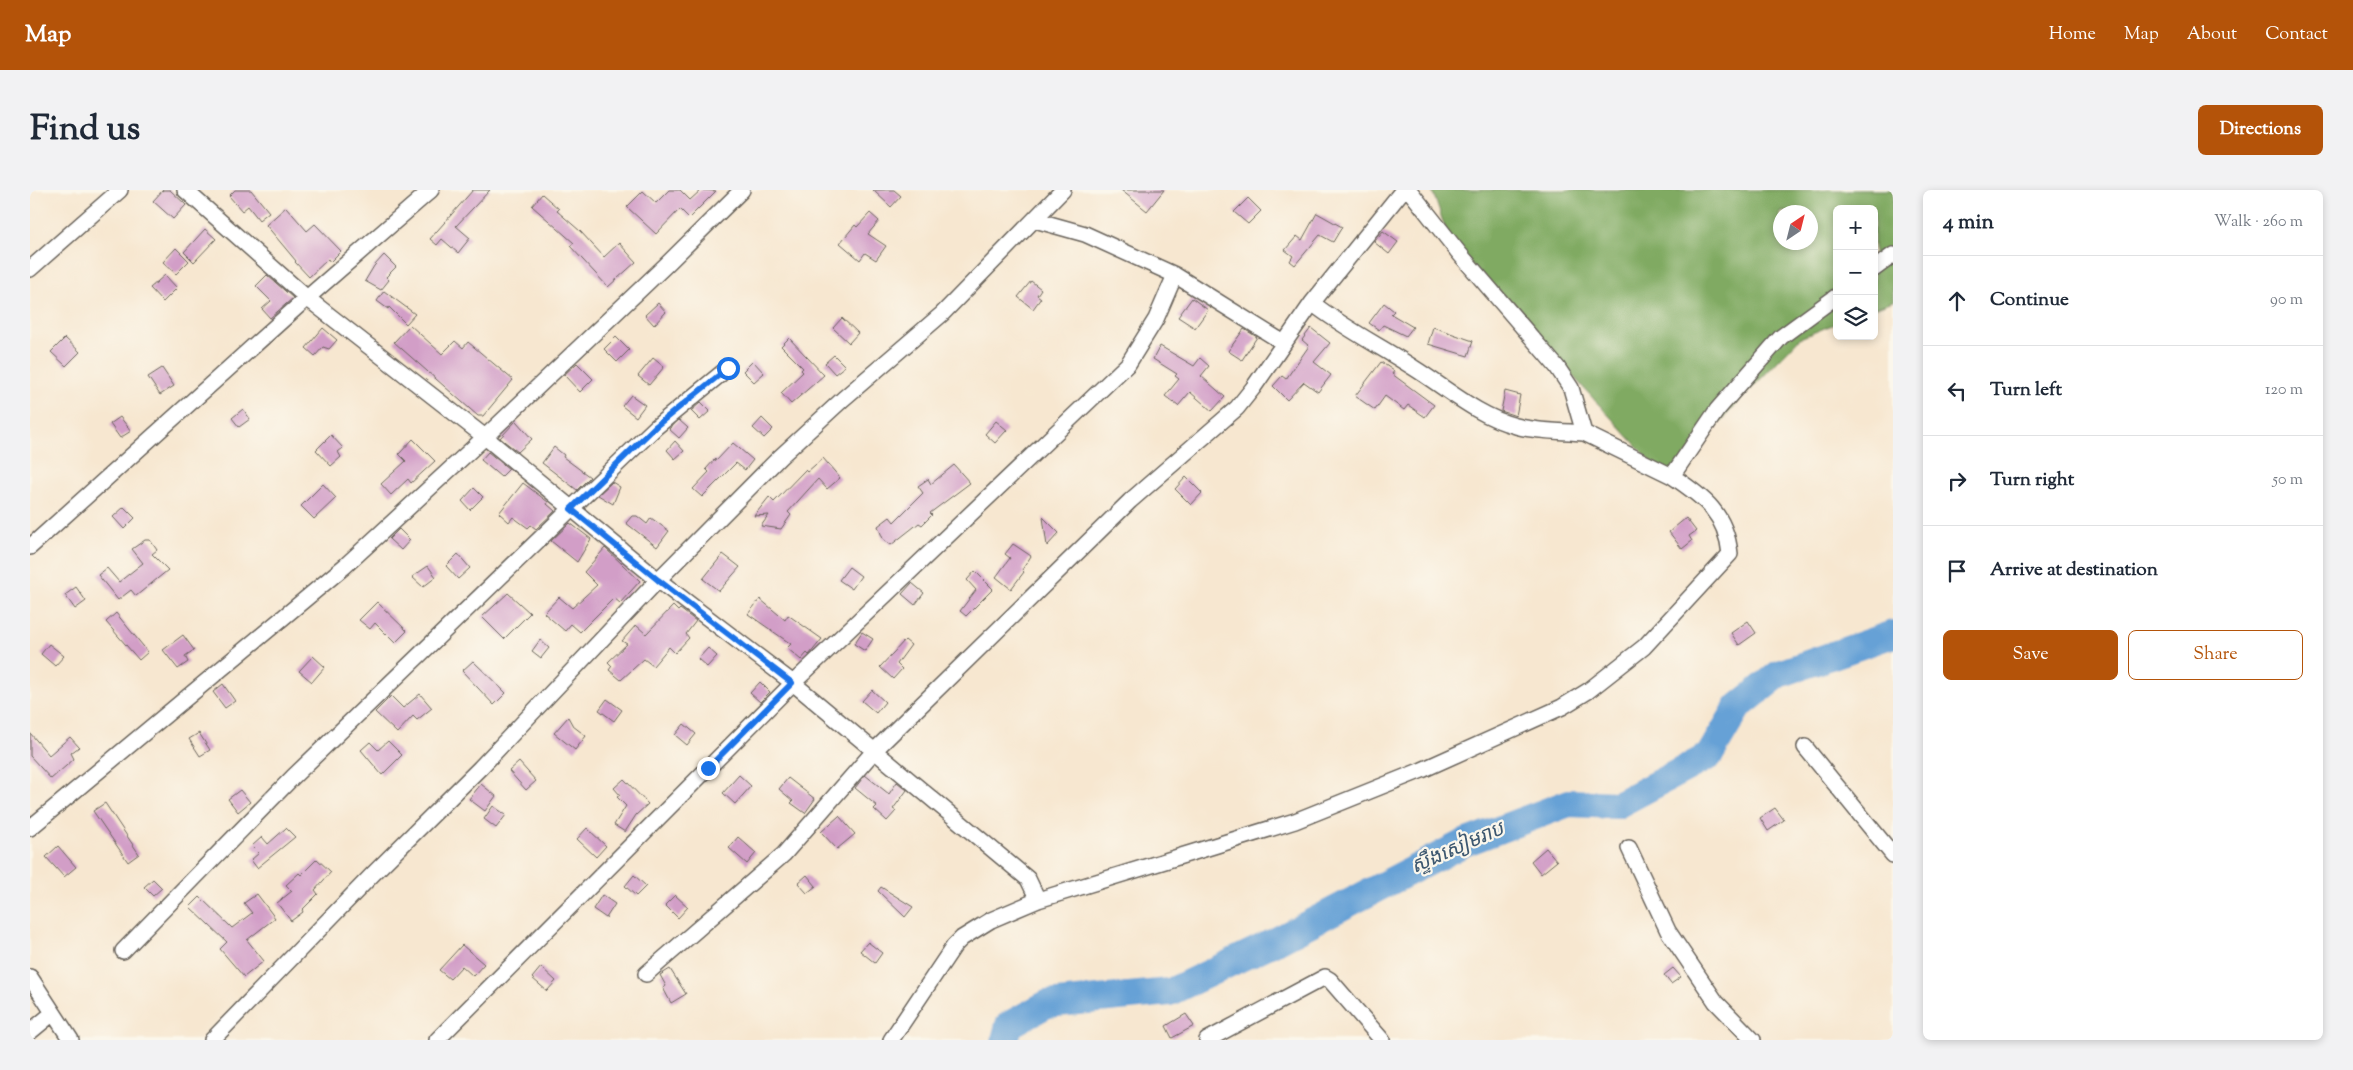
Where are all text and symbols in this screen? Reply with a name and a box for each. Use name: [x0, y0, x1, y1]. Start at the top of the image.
text: Map: [25, 18, 71, 52]
text: Home: [2049, 22, 2096, 48]
text: Map: [2124, 22, 2159, 48]
text: About: [2187, 22, 2237, 48]
text: Contact: [2265, 22, 2328, 48]
text: Find us: [30, 105, 140, 156]
button: Directions: [2198, 105, 2323, 155]
north arrow: [1773, 205, 1818, 250]
map controls: [1833, 205, 1878, 340]
button: +: [1833, 205, 1878, 250]
text: 4 min: [1943, 208, 1994, 238]
text: Walk · 260 m: [2214, 211, 2303, 234]
button: −: [1833, 250, 1878, 295]
icon: ahead: [1943, 287, 1971, 315]
text: Continue: [1990, 287, 2069, 314]
text: 90 m: [2270, 289, 2303, 312]
button: layers: [1833, 295, 1878, 340]
route start: [717, 357, 740, 380]
icon: left: [1943, 377, 1971, 405]
text: Turn left: [1990, 377, 2062, 404]
text: 120 m: [2265, 379, 2303, 402]
icon: right: [1943, 467, 1971, 495]
text: Turn right: [1990, 467, 2074, 494]
text: 50 m: [2272, 469, 2303, 492]
icon: arrive: [1943, 557, 1971, 585]
text: Arrive at destination: [1990, 557, 2158, 584]
button: Save: [1943, 630, 2118, 680]
button: Share: [2128, 630, 2303, 680]
route end: [697, 757, 720, 780]
water label: ស្ទឹងសៀមរាប: [1406, 814, 1511, 882]

